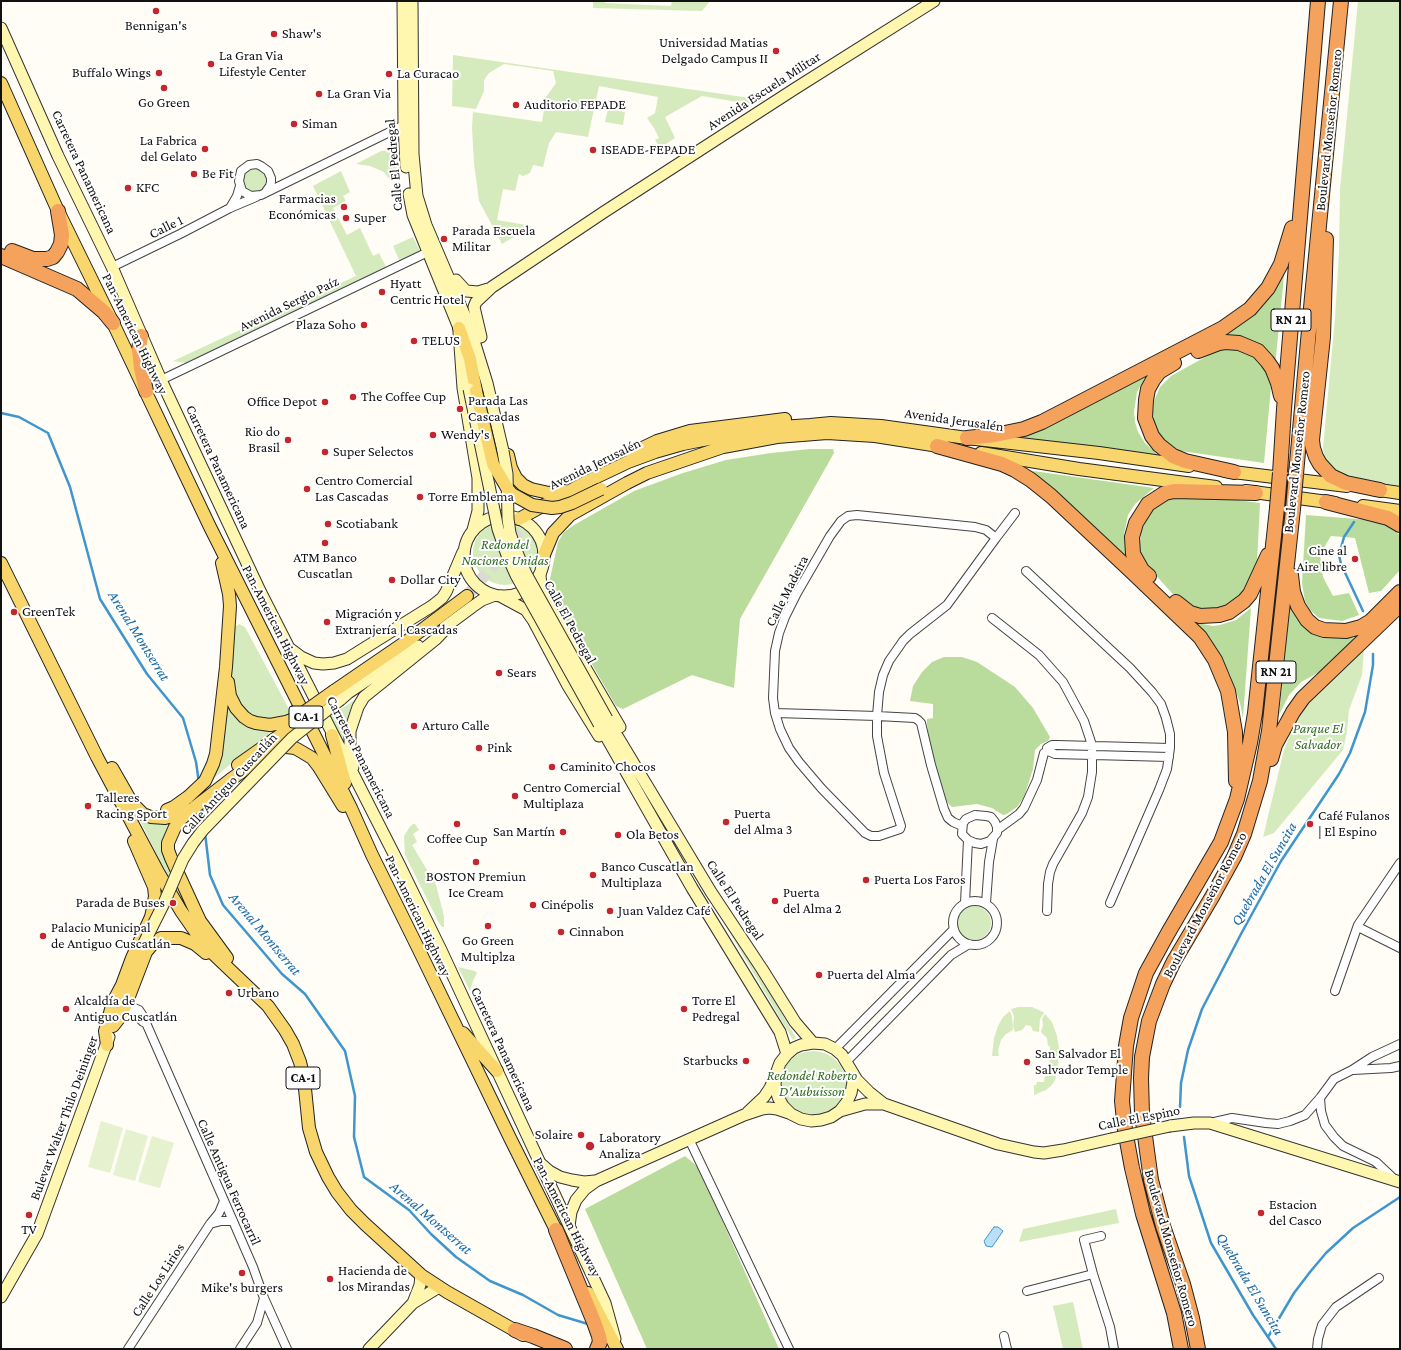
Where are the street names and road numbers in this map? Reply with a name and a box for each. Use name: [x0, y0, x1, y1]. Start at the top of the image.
street label: Avenida Escuela Militar: [704, 48, 824, 134]
street label: Boulevard Monseñor Romero: [1312, 48, 1346, 212]
street label: Carretera Panamericana: [48, 107, 120, 237]
street label: Calle El Pedregal: [382, 118, 406, 212]
street label: Calle 1: [146, 212, 186, 242]
street label: Pan-American Highway: [98, 271, 172, 397]
street label: Avenida Sergio Paíz: [237, 273, 341, 335]
road number: RN 21: [1271, 309, 1311, 331]
street label: Boulevard Monseñor Romero: [1280, 370, 1314, 534]
street label: Carretera Panamericana: [182, 402, 254, 532]
street label: Avenida Jerusalén: [903, 405, 1005, 435]
street label: Avenida Jerusalén: [546, 435, 644, 493]
street label: Calle Madeira: [762, 553, 812, 629]
street label: Pan-American Highway: [238, 562, 314, 688]
street label: Calle El Pedregal: [540, 577, 600, 667]
road number: RN 21: [1256, 661, 1296, 683]
street label: Carretera Panamericana: [323, 693, 399, 821]
road number: CA-1: [289, 706, 323, 728]
street label: Calle Antiguo Cuscatlán: [177, 729, 281, 839]
street label: Boulevard Monseñor Romero: [1159, 829, 1251, 981]
street label: Pan-American Highway: [381, 853, 455, 979]
street label: Calle El Pedregal: [703, 857, 767, 943]
street label: Carretera Panamericana: [467, 984, 539, 1114]
street label: Bulevar Walter Thilo Deininger: [26, 1034, 102, 1202]
road number: CA-1: [286, 1067, 320, 1089]
street label: Calle El Espino: [1097, 1102, 1181, 1134]
street label: Calle Antigua Ferrocarril: [194, 1116, 264, 1248]
street label: Pan-American Highway: [529, 1154, 605, 1280]
street label: Boulevard Monseñor Romero: [1141, 1167, 1201, 1329]
street label: Calle Los Lirios: [128, 1240, 188, 1320]

